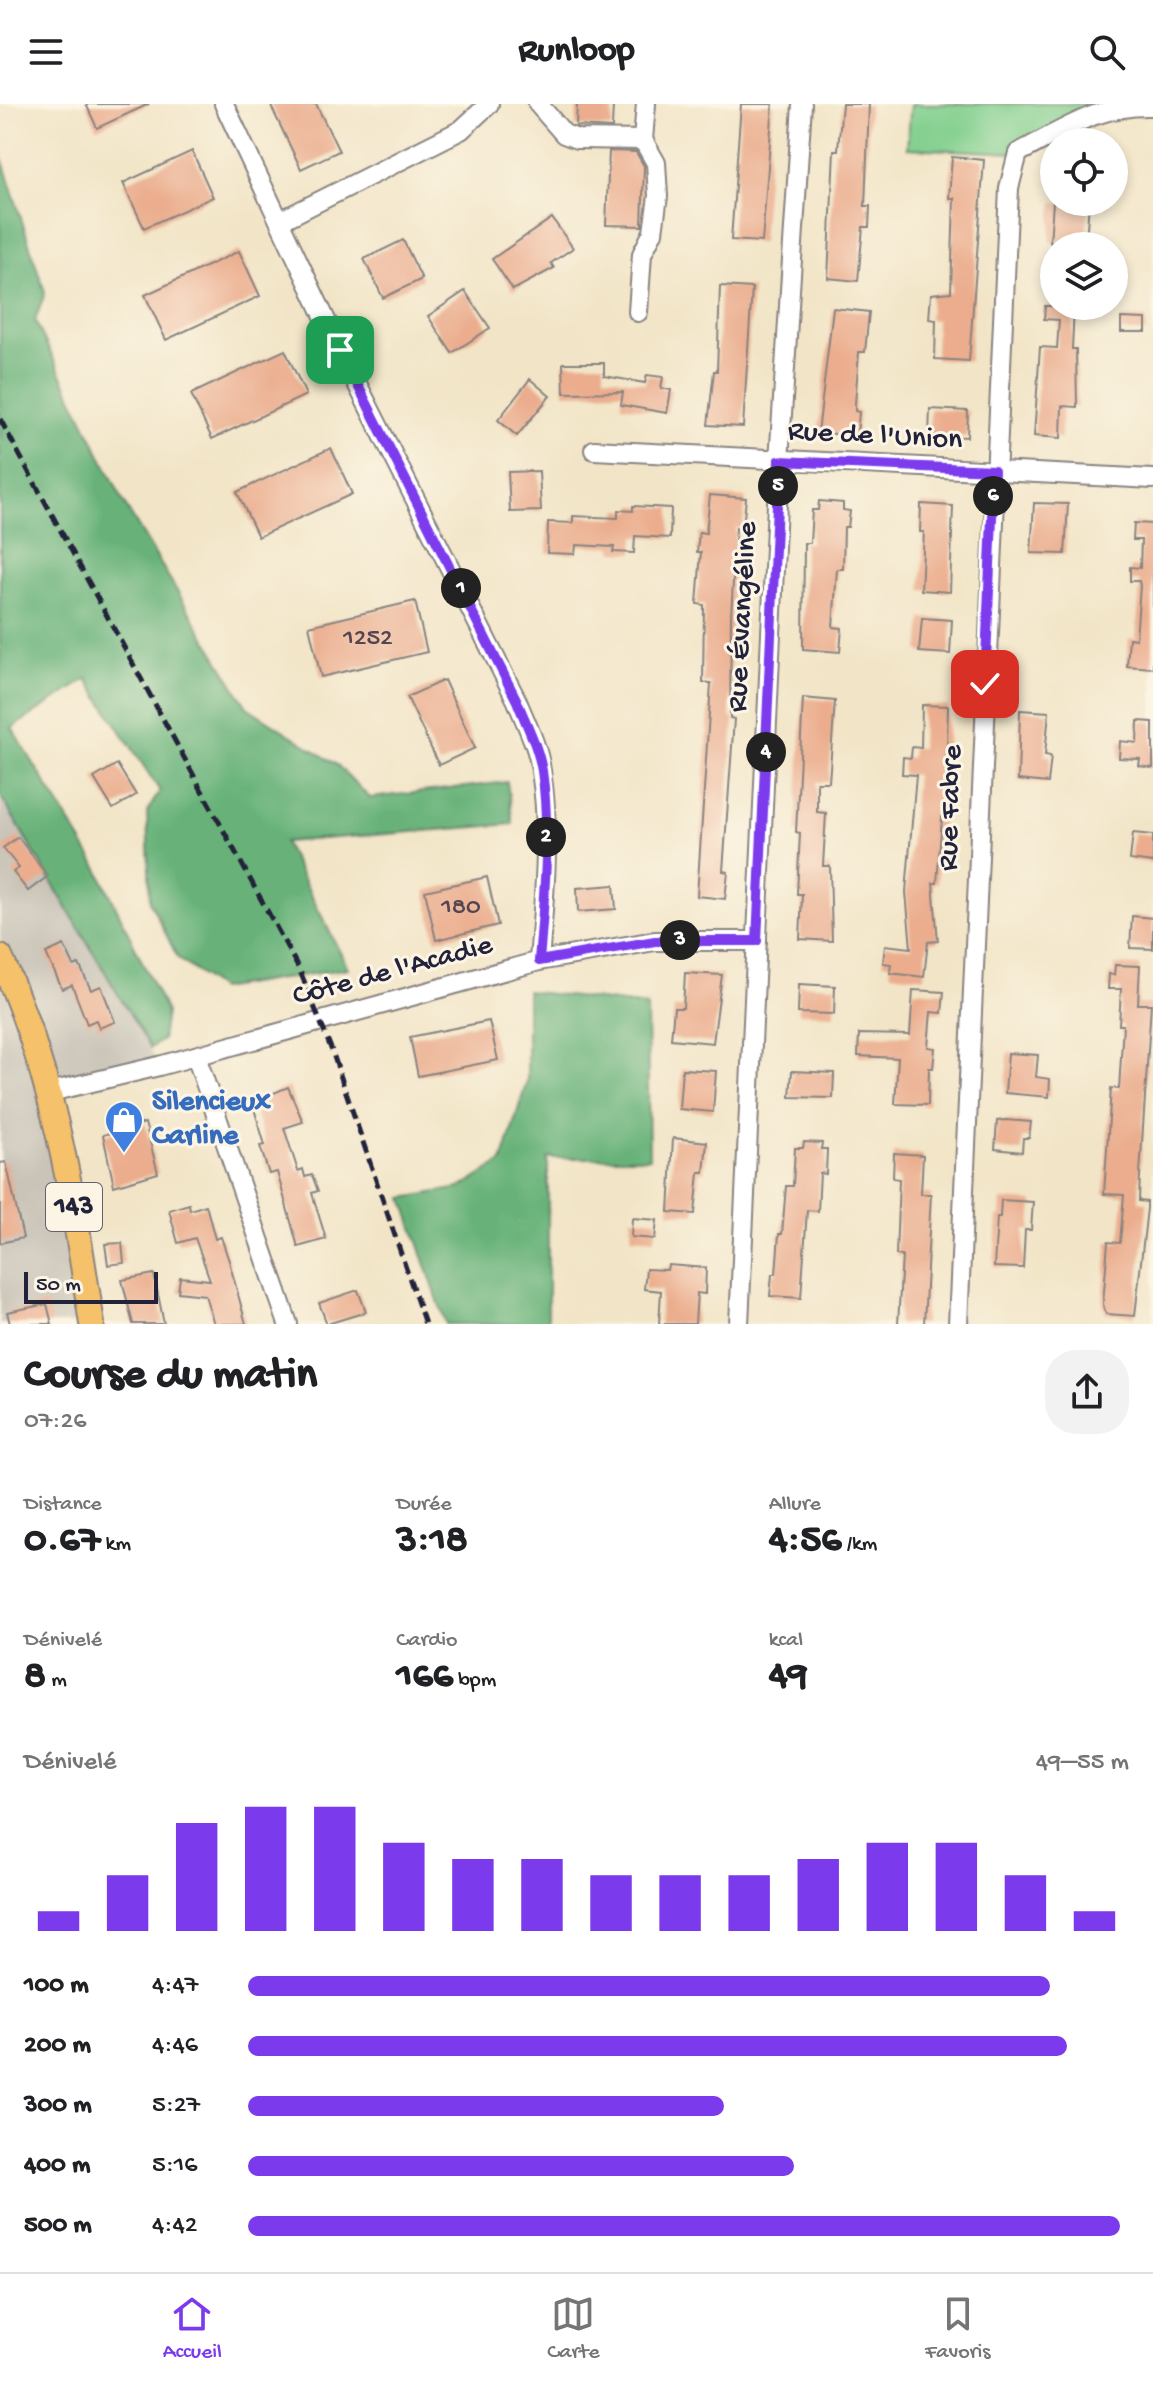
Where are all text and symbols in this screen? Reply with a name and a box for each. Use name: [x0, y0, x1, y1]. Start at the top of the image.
icon: menu: [24, 30, 68, 74]
icon: search: [1085, 30, 1129, 74]
text: Runloop: [519, 31, 634, 74]
map controls: [1040, 128, 1128, 320]
button: locate: [1040, 128, 1128, 216]
button: layers: [1040, 232, 1128, 320]
pin: [306, 316, 374, 384]
icon: arrive: [318, 328, 362, 372]
street label: Rue de l'Union: [787, 415, 963, 459]
pin: 5: [758, 466, 798, 506]
text: 5: [772, 473, 784, 499]
pin: 6: [973, 476, 1013, 516]
text: 6: [987, 483, 999, 509]
street label: Rue Évangéline: [722, 520, 766, 713]
pin: 1: [441, 568, 481, 608]
text: 1: [457, 575, 465, 601]
house number: 1252: [342, 624, 393, 655]
pin: [951, 650, 1019, 718]
icon: check: [963, 662, 1007, 706]
pin: 4: [746, 732, 786, 772]
text: 4: [761, 739, 771, 765]
street label: Rue Fabre: [932, 744, 972, 872]
pin: 2: [526, 817, 566, 857]
text: 2: [541, 824, 551, 850]
house number: 180: [440, 893, 481, 924]
pin: 3: [660, 920, 700, 960]
text: 3: [674, 927, 686, 953]
street label: Côte de l'Acadie: [289, 928, 497, 1015]
place label: Silencieux Carline: [152, 1086, 271, 1155]
shop icon: Silencieux Carline: [103, 1099, 145, 1154]
road number: 143: [46, 1183, 102, 1231]
scale bar: [24, 1268, 158, 1304]
text: 50 m: [36, 1273, 81, 1299]
button: share: [1045, 1350, 1129, 1434]
text: Course du matin: [24, 1351, 317, 1403]
text: 07:26: [24, 1407, 86, 1438]
text: Distance: [24, 1492, 102, 1518]
text: Durée: [396, 1492, 452, 1518]
text: Allure: [769, 1492, 821, 1518]
text: 0.67: [24, 1518, 100, 1565]
text: 3:18: [396, 1518, 468, 1565]
text: 4:56: [769, 1518, 841, 1565]
text: km: [100, 1532, 131, 1558]
text: /km: [841, 1532, 877, 1558]
text: Dénivelé: [24, 1628, 102, 1654]
text: Cardio: [396, 1628, 457, 1654]
text: kcal: [769, 1628, 803, 1654]
text: 8: [24, 1654, 46, 1701]
text: 166: [396, 1654, 453, 1701]
text: 49: [769, 1654, 808, 1701]
text: m: [46, 1668, 67, 1694]
text: bpm: [453, 1668, 496, 1694]
text: Dénivelé: [24, 1748, 116, 1779]
text: 49–55 m: [1036, 1748, 1129, 1779]
text: 100 m: [24, 1971, 89, 2002]
text: 4:47: [152, 1971, 198, 2002]
text: 200 m: [24, 2031, 91, 2062]
text: 4:46: [152, 2031, 198, 2062]
text: 300 m: [24, 2091, 92, 2122]
text: 5:27: [152, 2091, 200, 2122]
text: 400 m: [24, 2151, 90, 2182]
text: 5:16: [152, 2151, 198, 2182]
text: 500 m: [24, 2211, 92, 2242]
text: 4:42: [152, 2211, 198, 2242]
tab: Accueil: [163, 2292, 222, 2366]
tab: Carte: [547, 2292, 600, 2366]
tab: Favoris: [925, 2292, 990, 2366]

